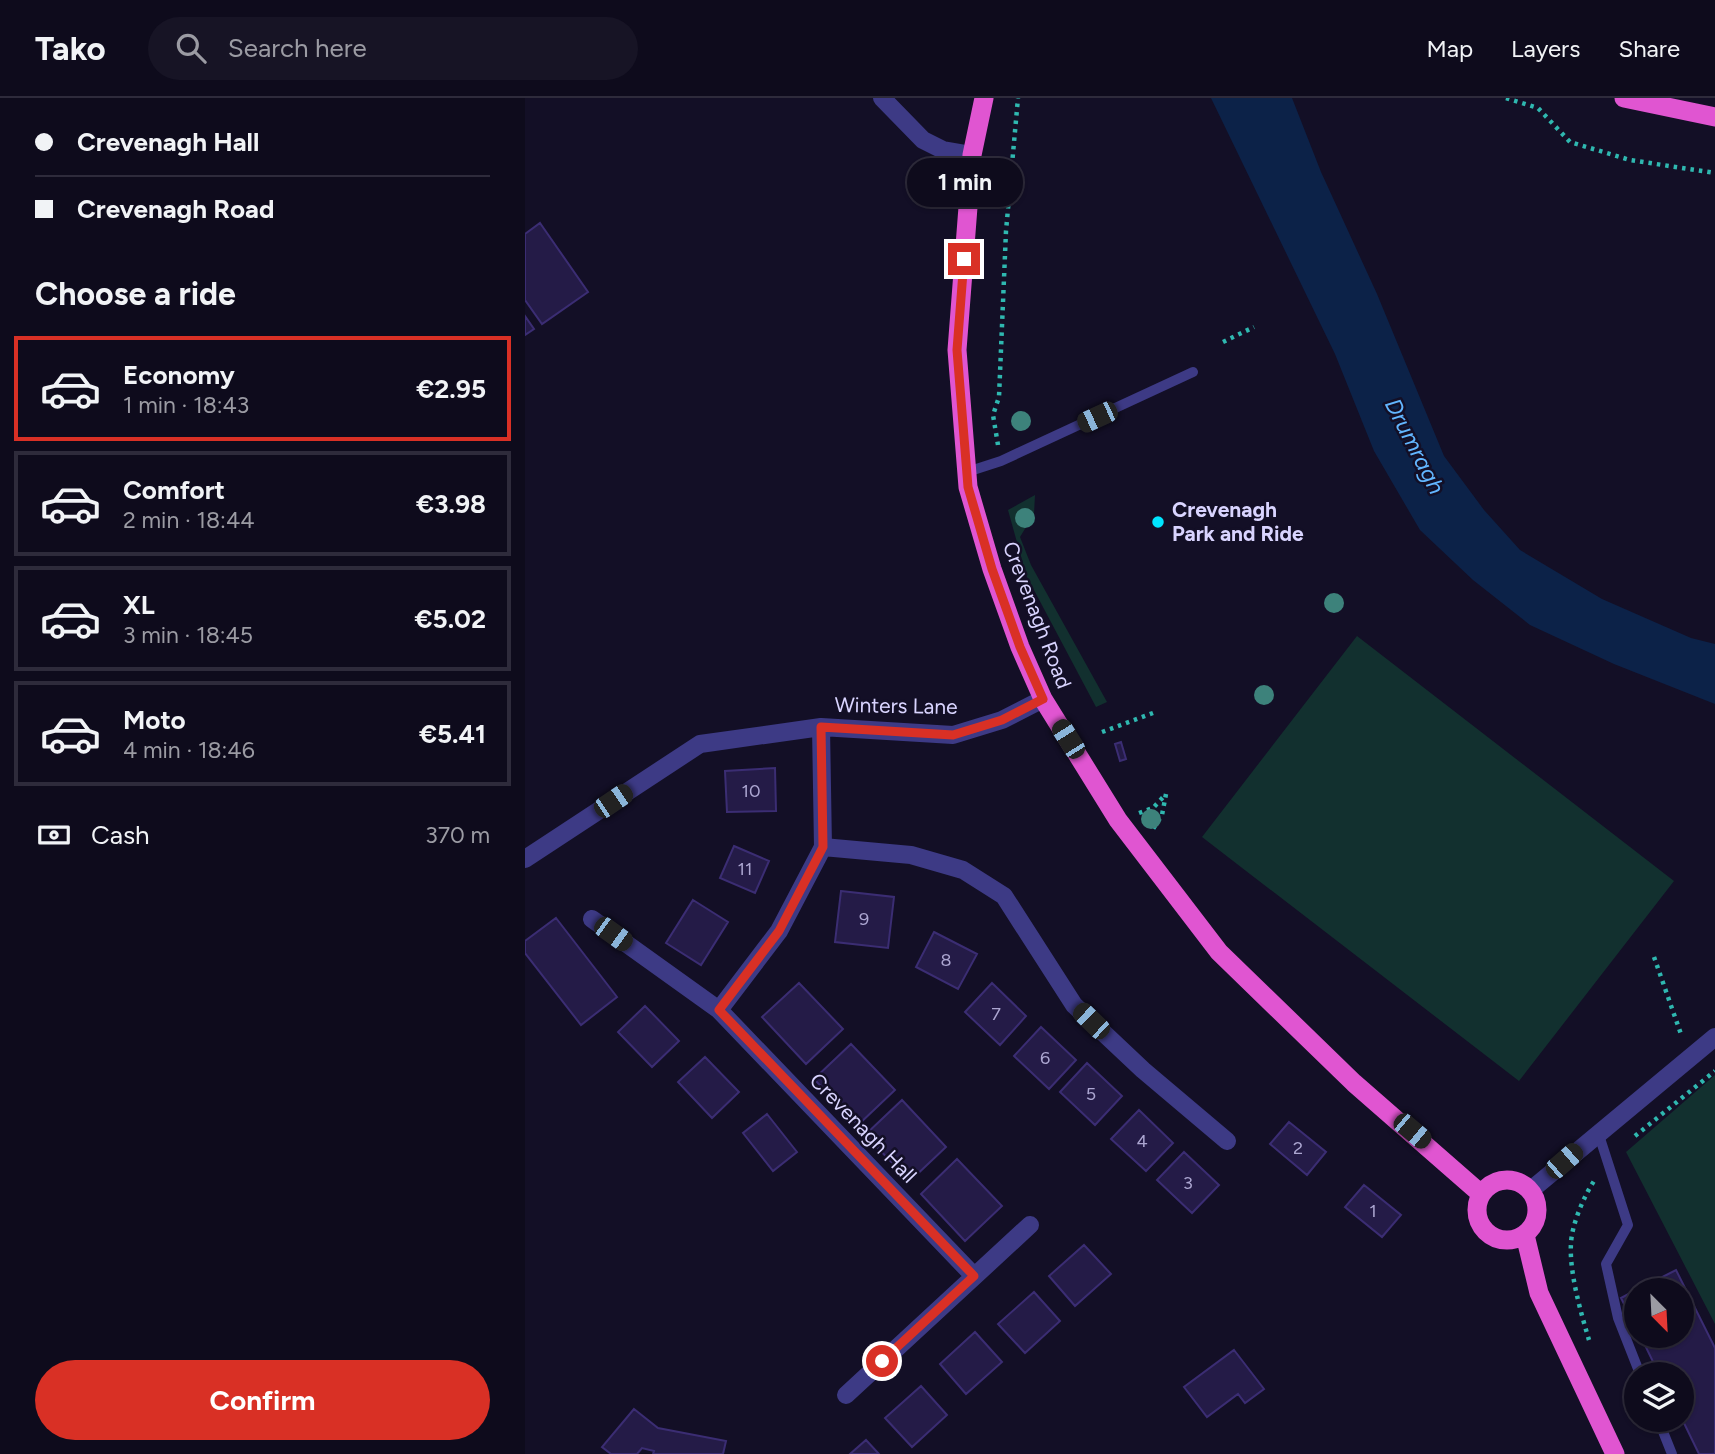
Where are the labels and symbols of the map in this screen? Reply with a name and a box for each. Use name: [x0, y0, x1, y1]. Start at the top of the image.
callout: 1 min: [906, 158, 1022, 206]
route end: [948, 243, 980, 275]
water label: Drumragh: [1379, 393, 1451, 499]
car: [1074, 399, 1121, 435]
place label: Crevenagh Park and Ride: [1172, 497, 1304, 546]
marker: Crevenagh Park and Ride: [1150, 514, 1166, 530]
street label: Crevenagh Road: [998, 538, 1077, 692]
street label: Winters Lane: [834, 692, 958, 719]
car: [1048, 716, 1089, 762]
house number: 10: [742, 780, 760, 802]
car: [590, 781, 637, 821]
house number: 11: [738, 858, 752, 880]
house number: 9: [859, 908, 869, 930]
car: [590, 913, 637, 955]
house number: 8: [940, 949, 952, 971]
car: [1069, 999, 1114, 1043]
house number: 7: [991, 1003, 1001, 1025]
house number: 6: [1040, 1047, 1050, 1069]
street label: Crevenagh Hall: [805, 1068, 922, 1188]
house number: 5: [1086, 1083, 1096, 1105]
car: [1390, 1109, 1435, 1153]
house number: 4: [1136, 1130, 1148, 1152]
house number: 2: [1293, 1137, 1303, 1159]
car: [1542, 1139, 1587, 1183]
house number: 3: [1183, 1172, 1193, 1194]
house number: 1: [1369, 1200, 1377, 1222]
north arrow: [1624, 1278, 1694, 1348]
route start: [866, 1345, 898, 1377]

